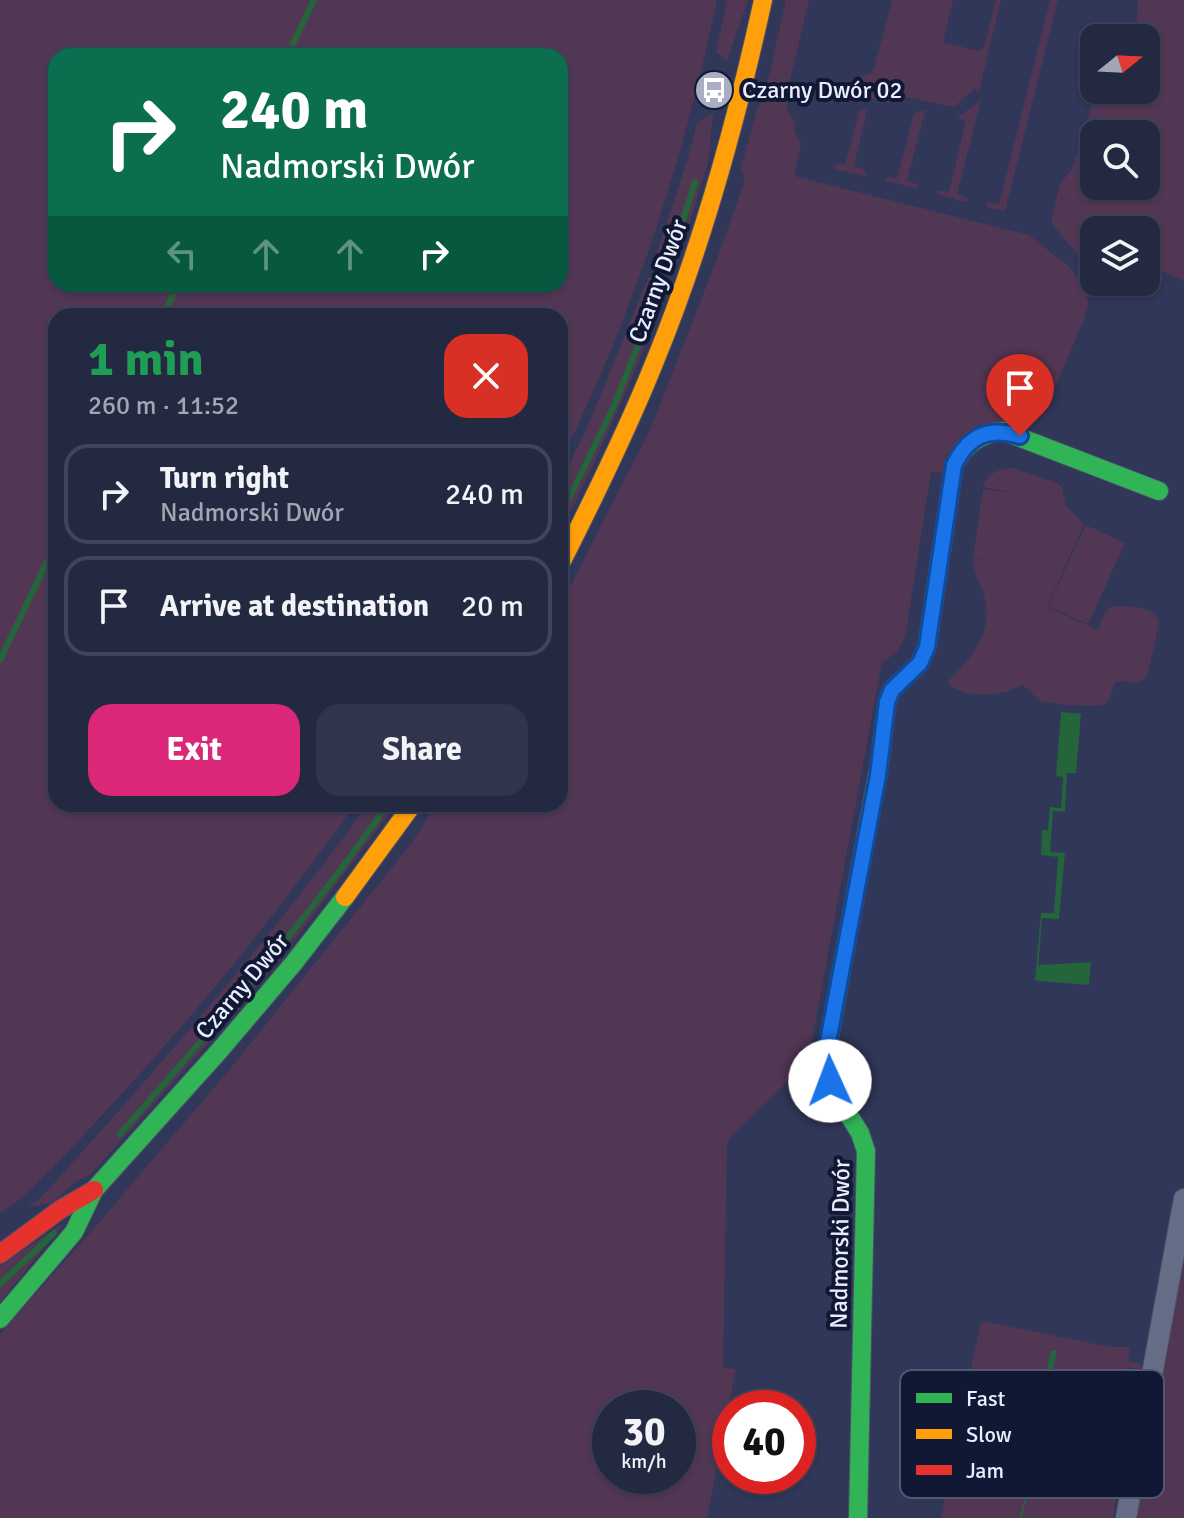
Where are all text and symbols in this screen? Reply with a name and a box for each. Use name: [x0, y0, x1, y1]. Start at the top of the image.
north arrow: [1080, 24, 1160, 104]
map controls: [1080, 24, 1160, 296]
bus stop icon: Czarny Dwór 02: [693, 69, 735, 111]
text: 240 m: [220, 75, 368, 144]
place label: Czarny Dwór 02: [742, 75, 902, 105]
icon: right: [88, 80, 192, 184]
button: search: [1080, 120, 1160, 200]
text: Nadmorski Dwór: [220, 144, 474, 189]
street label: Czarny Dwór: [622, 215, 694, 347]
button: layers: [1080, 216, 1160, 296]
icon: left: [160, 232, 204, 276]
icon: ahead: [244, 232, 288, 276]
icon: ahead: [328, 232, 372, 276]
icon: right: [412, 232, 456, 276]
text: 1 min: [88, 330, 204, 389]
button: close: [444, 334, 528, 418]
pin: [986, 354, 1054, 436]
icon: arrive: [998, 366, 1042, 410]
text: 260 m · 11:52: [88, 390, 239, 422]
text: Turn right: [160, 460, 289, 497]
icon: right: [92, 472, 136, 516]
text: 240 m: [445, 476, 524, 513]
text: Nadmorski Dwór: [160, 497, 344, 529]
icon: arrive: [92, 584, 136, 628]
text: Arrive at destination: [160, 588, 429, 625]
text: 20 m: [461, 588, 524, 625]
button: Exit: [88, 704, 300, 796]
button: Share: [316, 704, 528, 796]
street label: Czarny Dwór: [189, 927, 295, 1045]
position arrow: [788, 1039, 872, 1123]
street label: Nadmorski Dwór: [824, 1159, 856, 1329]
legend: [900, 1370, 1164, 1498]
text: Fast: [966, 1385, 1006, 1412]
speed limit sign: 40: [712, 1390, 816, 1494]
text: 30: [622, 1407, 666, 1457]
text: Slow: [966, 1421, 1012, 1448]
text: km/h: [621, 1449, 667, 1474]
text: Jam: [966, 1457, 1004, 1484]

